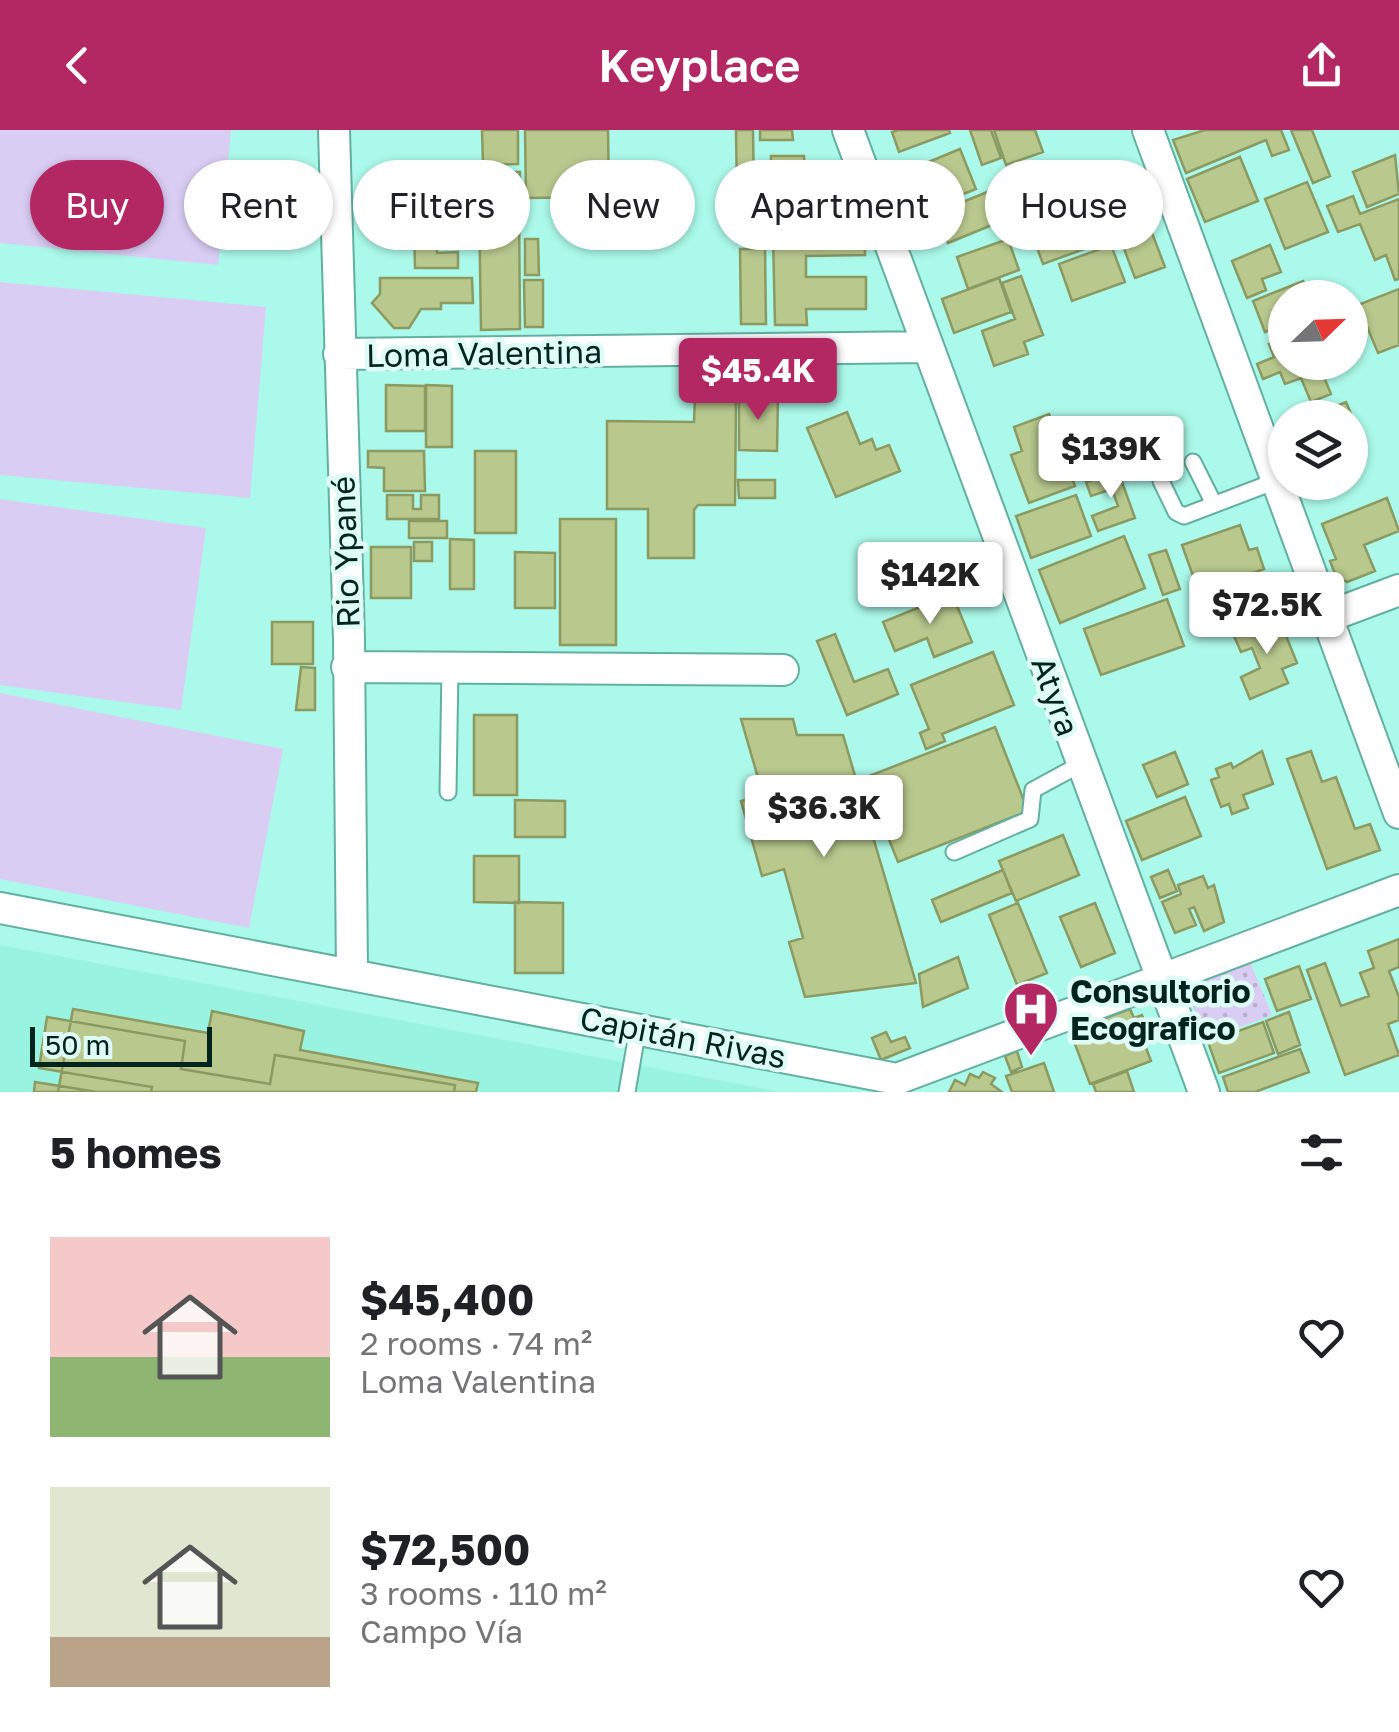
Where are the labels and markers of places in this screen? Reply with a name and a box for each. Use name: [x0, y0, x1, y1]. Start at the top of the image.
pin: $45.4K: [677, 338, 839, 423]
pin: $139K: [1041, 416, 1181, 501]
pin: $142K: [860, 542, 1000, 627]
pin: $72.5K: [1186, 572, 1348, 657]
pin: $36.3K: [743, 775, 905, 860]
place label: Consultorio Ecografico: [1070, 972, 1251, 1047]
hospital icon: Consultorio Ecografico: [1001, 979, 1061, 1058]

